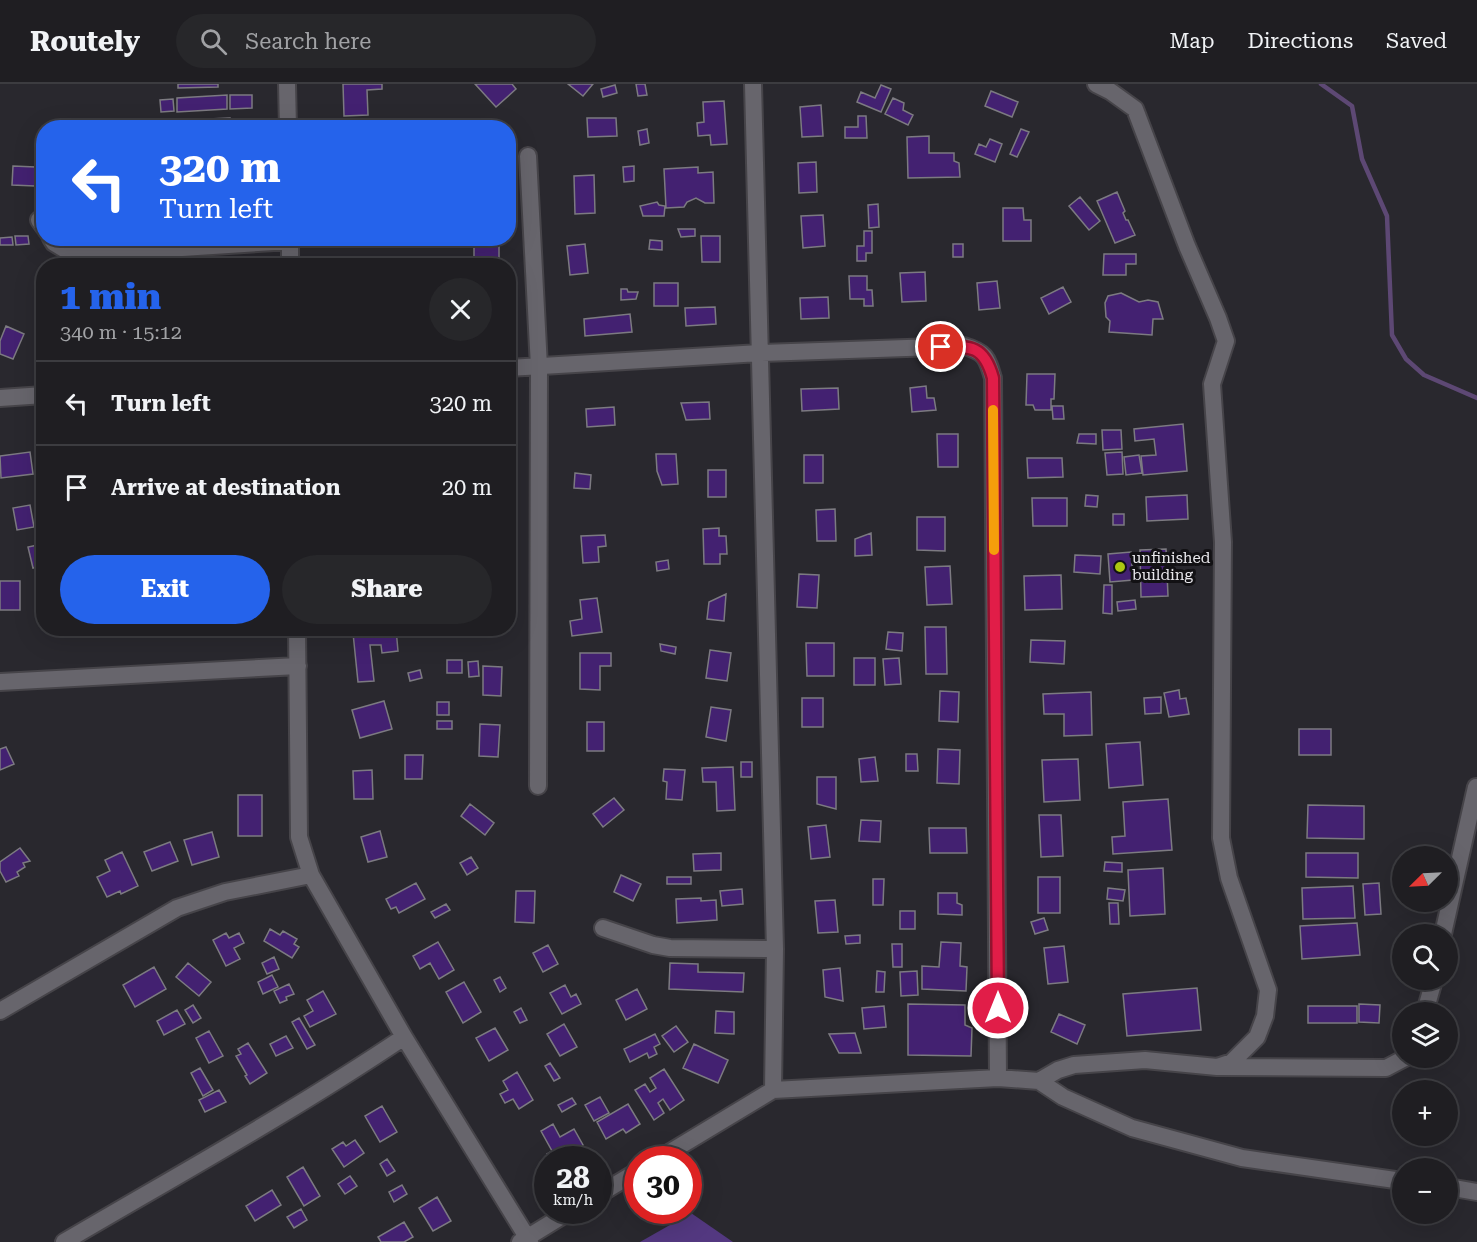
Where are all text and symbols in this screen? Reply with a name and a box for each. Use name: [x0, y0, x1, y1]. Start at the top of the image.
search box: [176, 14, 596, 68]
text: Routely: [30, 25, 140, 58]
icon: search: [197, 25, 230, 58]
text: Search here: [245, 29, 371, 54]
text: Map: [1170, 29, 1214, 53]
text: Directions: [1247, 29, 1353, 53]
text: Saved: [1386, 29, 1447, 53]
text: 320 m: [159, 143, 281, 192]
icon: left: [60, 144, 138, 222]
text: Turn left: [159, 193, 273, 225]
text: 1 min: [60, 276, 161, 318]
button: close: [429, 278, 492, 341]
text: 340 m · 15:12: [60, 320, 182, 344]
pin: [915, 321, 966, 372]
icon: arrive: [924, 330, 957, 363]
icon: left: [60, 387, 93, 420]
text: Turn left: [111, 391, 211, 416]
text: 320 m: [429, 391, 492, 416]
icon: arrive: [60, 471, 93, 504]
text: Arrive at destination: [111, 475, 340, 500]
text: 20 m: [442, 475, 492, 500]
place label: unfinished building: [1132, 549, 1211, 584]
button: Exit: [60, 555, 270, 624]
button: Share: [282, 555, 492, 624]
marker: unfinished building: [1113, 560, 1127, 574]
north arrow: [1392, 846, 1458, 912]
map controls: [1392, 846, 1458, 1224]
button: search: [1392, 924, 1458, 990]
position arrow: [966, 976, 1030, 1040]
button: layers: [1392, 1002, 1458, 1068]
button: +: [1392, 1080, 1458, 1146]
speed limit sign: 30: [624, 1146, 702, 1224]
button: −: [1392, 1158, 1458, 1224]
text: 28: [556, 1160, 590, 1195]
text: km/h: [553, 1191, 593, 1209]

